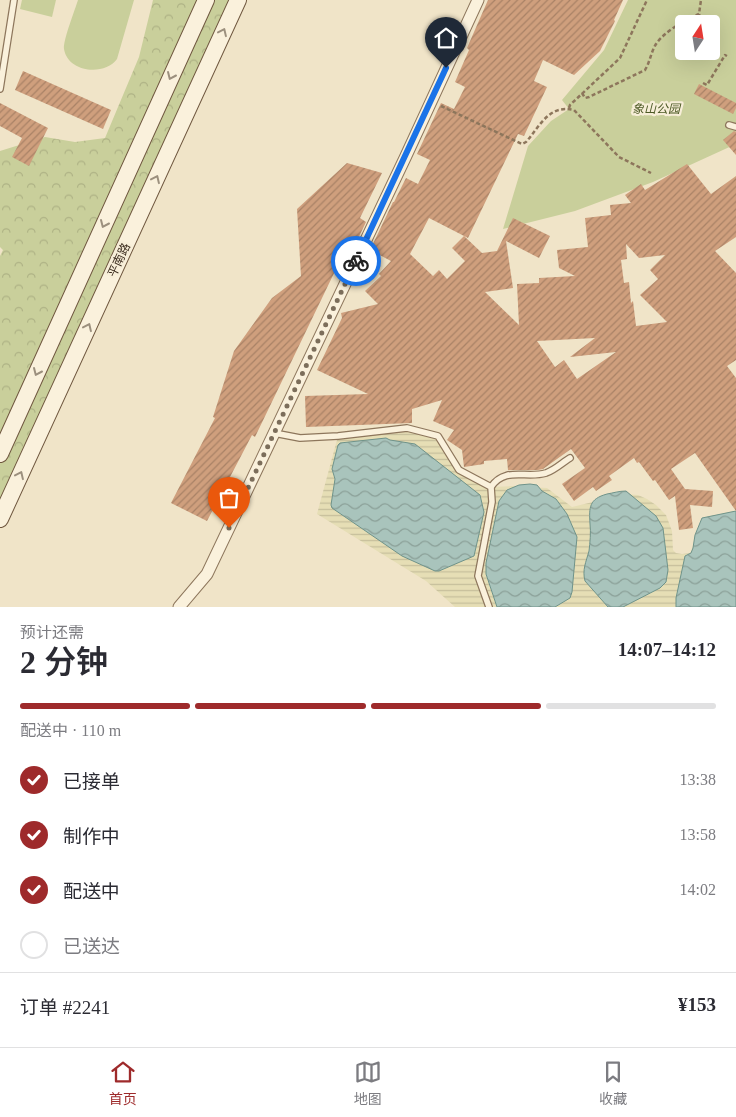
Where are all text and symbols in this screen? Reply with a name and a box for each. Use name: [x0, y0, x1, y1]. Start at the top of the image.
north arrow: [675, 15, 720, 60]
map controls: [675, 15, 720, 60]
pin: [425, 17, 467, 68]
icon: home: [432, 24, 460, 52]
one-way arrow: [217, 28, 228, 37]
one-way arrow: [167, 71, 177, 80]
park label: 象山公园: [632, 102, 682, 116]
one-way arrow: [149, 175, 160, 184]
one-way arrow: [100, 219, 110, 228]
courier: [331, 236, 381, 286]
street label: 平南路: [105, 241, 133, 279]
icon: bike: [342, 247, 370, 275]
one-way arrow: [82, 323, 92, 332]
one-way arrow: [33, 367, 43, 376]
one-way arrow: [14, 471, 25, 480]
pin: [208, 477, 250, 528]
icon: bag: [215, 484, 243, 512]
text: 预计还需: [20, 624, 84, 641]
text: 14:07–14:12: [618, 639, 716, 660]
text: 2 分钟: [20, 644, 108, 680]
text: 配送中 · 110 m: [20, 722, 121, 739]
icon: check: [20, 766, 48, 794]
text: 已接单: [63, 771, 120, 792]
text: 13:38: [680, 771, 716, 788]
icon: check: [20, 821, 48, 849]
text: 制作中: [63, 826, 120, 847]
text: 13:58: [680, 826, 716, 843]
icon: check: [20, 876, 48, 904]
text: 配送中: [63, 881, 120, 902]
text: 14:02: [680, 881, 716, 898]
text: 已送达: [63, 936, 120, 957]
text: ¥153: [678, 994, 716, 1015]
text: 订单 #2241: [20, 997, 110, 1018]
tab: 首页: [109, 1058, 137, 1108]
tab: 地图: [354, 1058, 382, 1108]
tab: 收藏: [599, 1058, 627, 1108]

